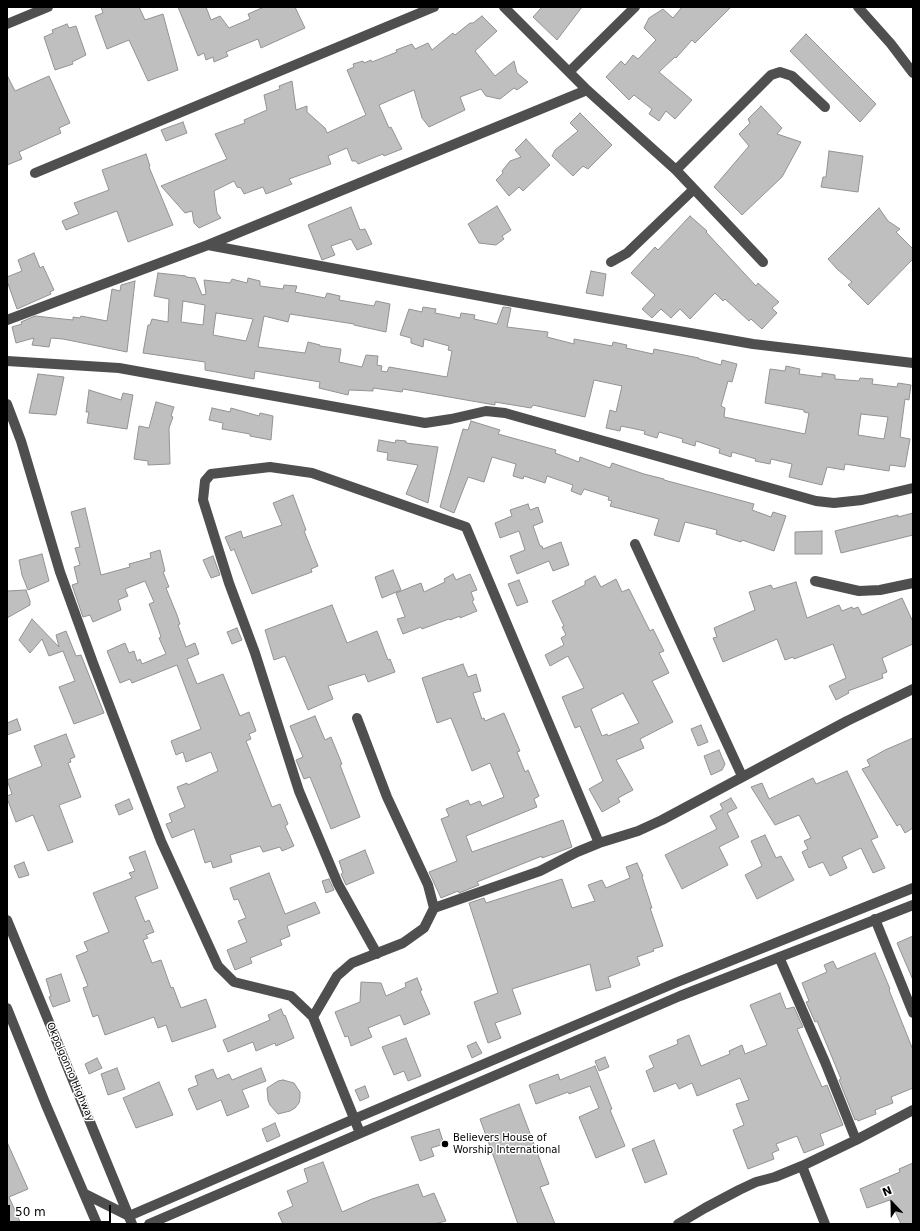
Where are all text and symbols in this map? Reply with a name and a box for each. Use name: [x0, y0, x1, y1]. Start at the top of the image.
street label: Okpoigonno Highway: [44, 1021, 96, 1123]
place label: Believers House of Worship International: [453, 1132, 560, 1156]
marker: Believers House of Worship International: [440, 1139, 450, 1149]
north arrow: [872, 1183, 912, 1223]
text: N: [881, 1184, 894, 1199]
scale bar: [10, 1197, 113, 1223]
text: 50 m: [15, 1205, 46, 1219]

